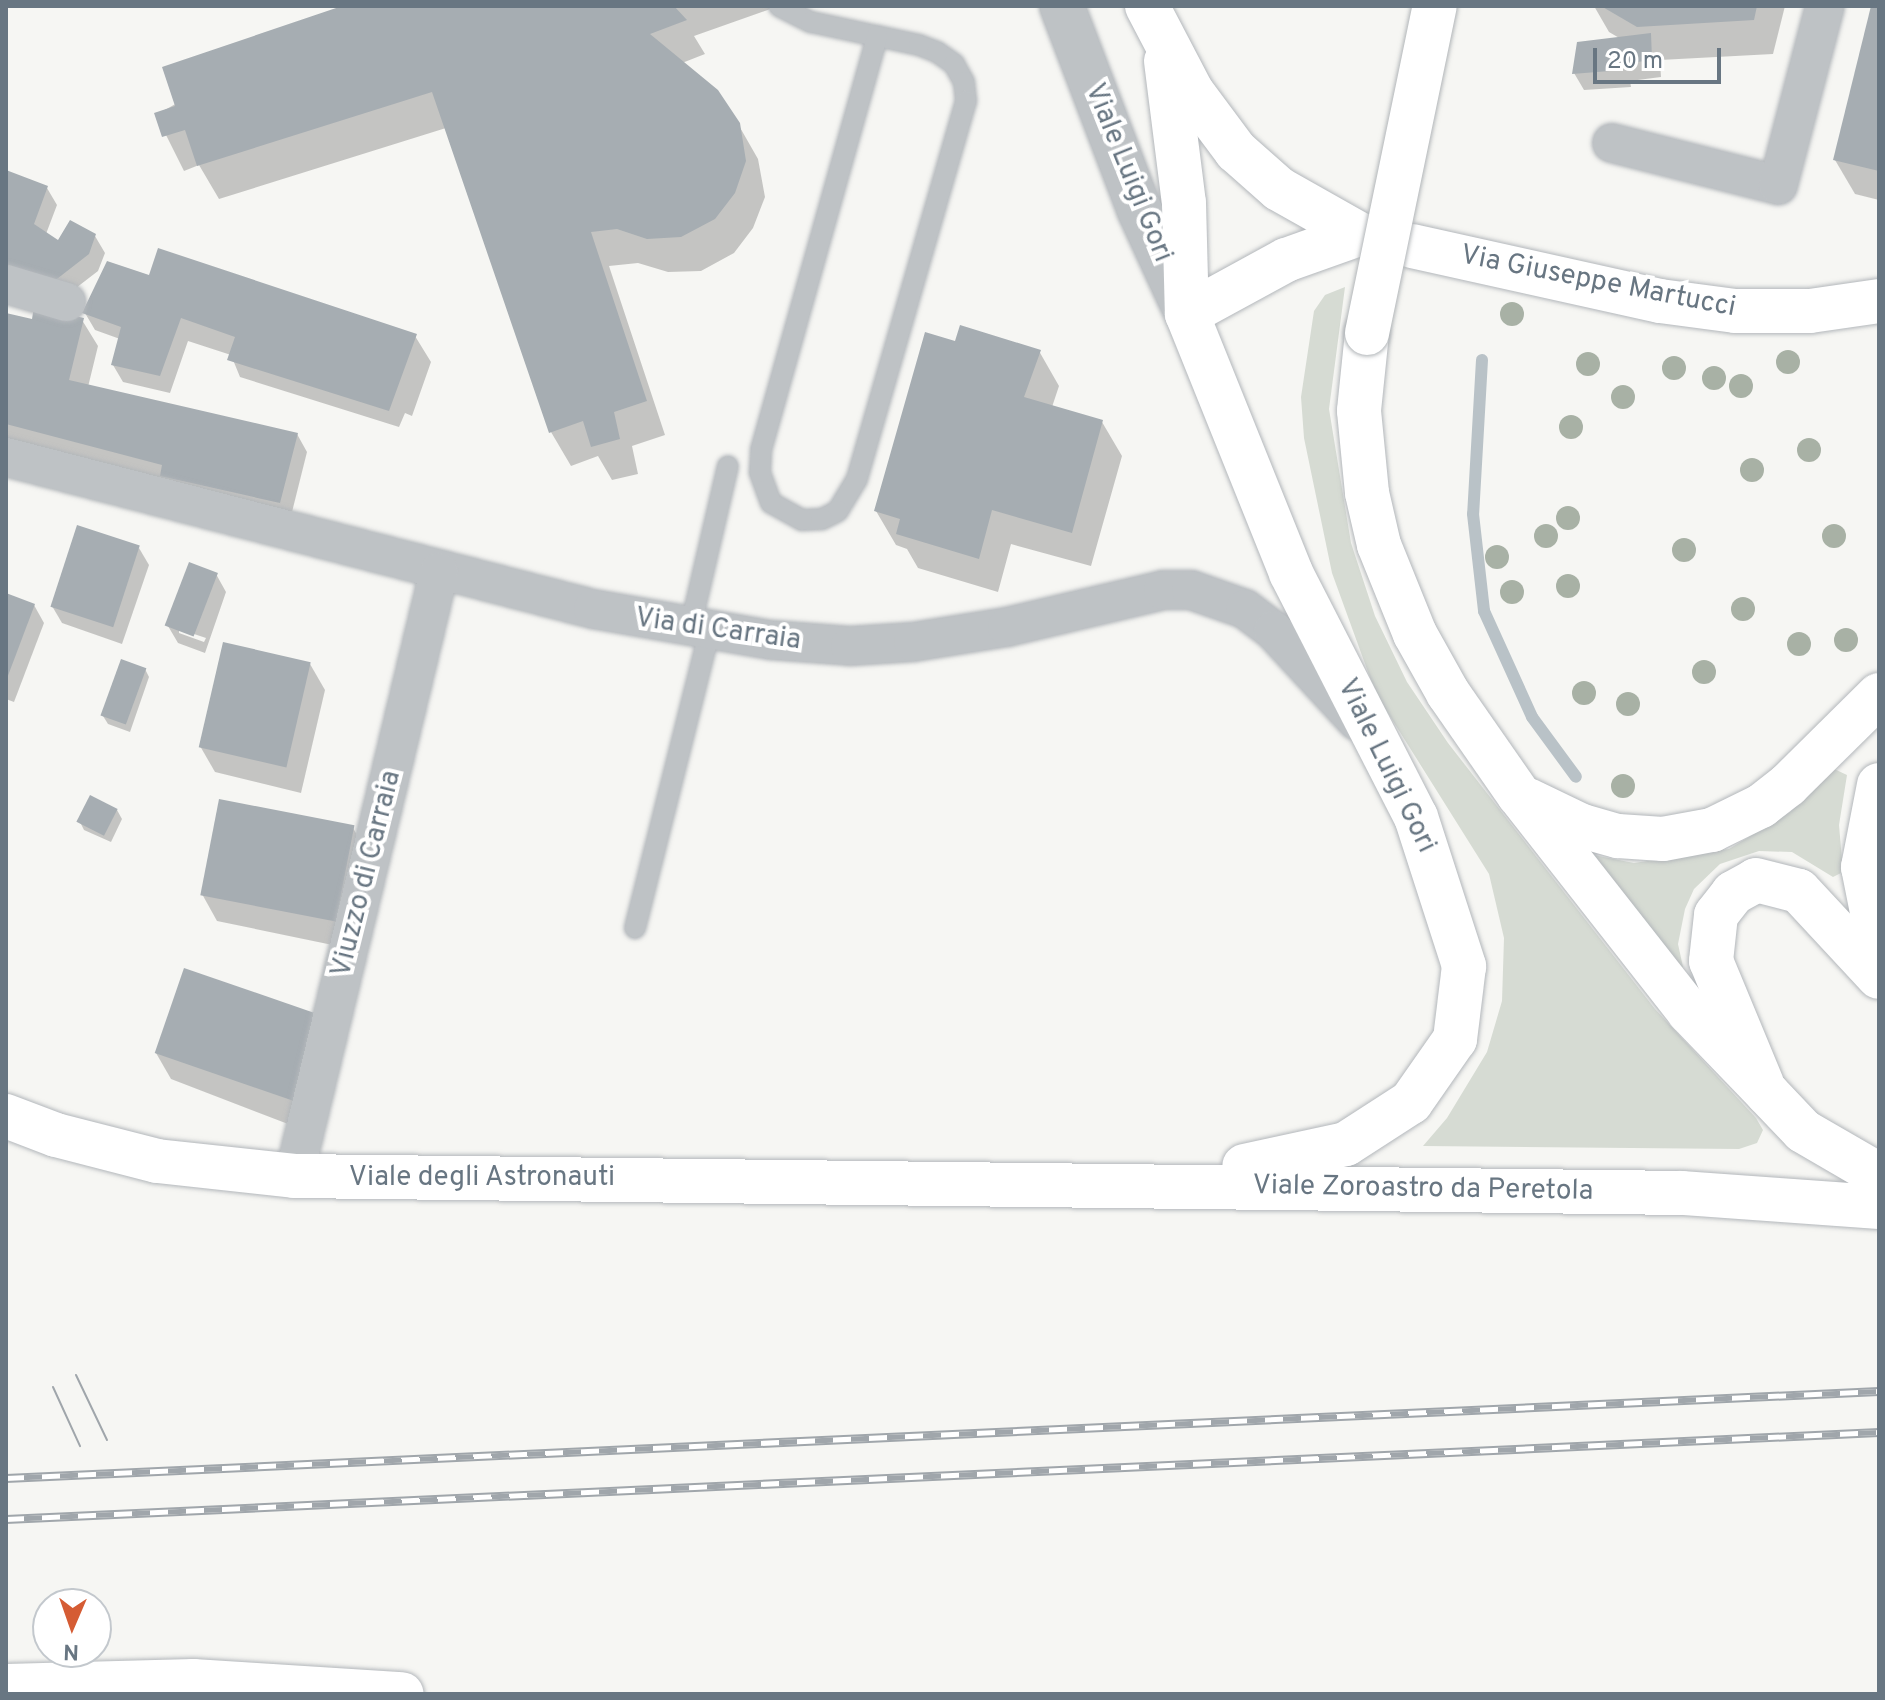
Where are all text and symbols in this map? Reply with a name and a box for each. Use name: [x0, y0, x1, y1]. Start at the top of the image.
scale bar: [1597, 32, 1725, 82]
text: 20 m: [1607, 47, 1663, 77]
street label: Viale Luigi Gori: [1077, 79, 1179, 267]
street label: Via Giuseppe Martucci: [1458, 239, 1738, 325]
street label: Via di Carraia: [633, 602, 803, 658]
street label: Viale Luigi Gori: [1329, 673, 1443, 859]
street label: Viuzzo di Carraia: [325, 767, 409, 981]
street label: Viale degli Astronauti: [348, 1161, 616, 1195]
street label: Viale Zoroastro da Peretola: [1252, 1169, 1594, 1209]
north arrow: [32, 1588, 112, 1668]
text: N: [63, 1637, 80, 1664]

